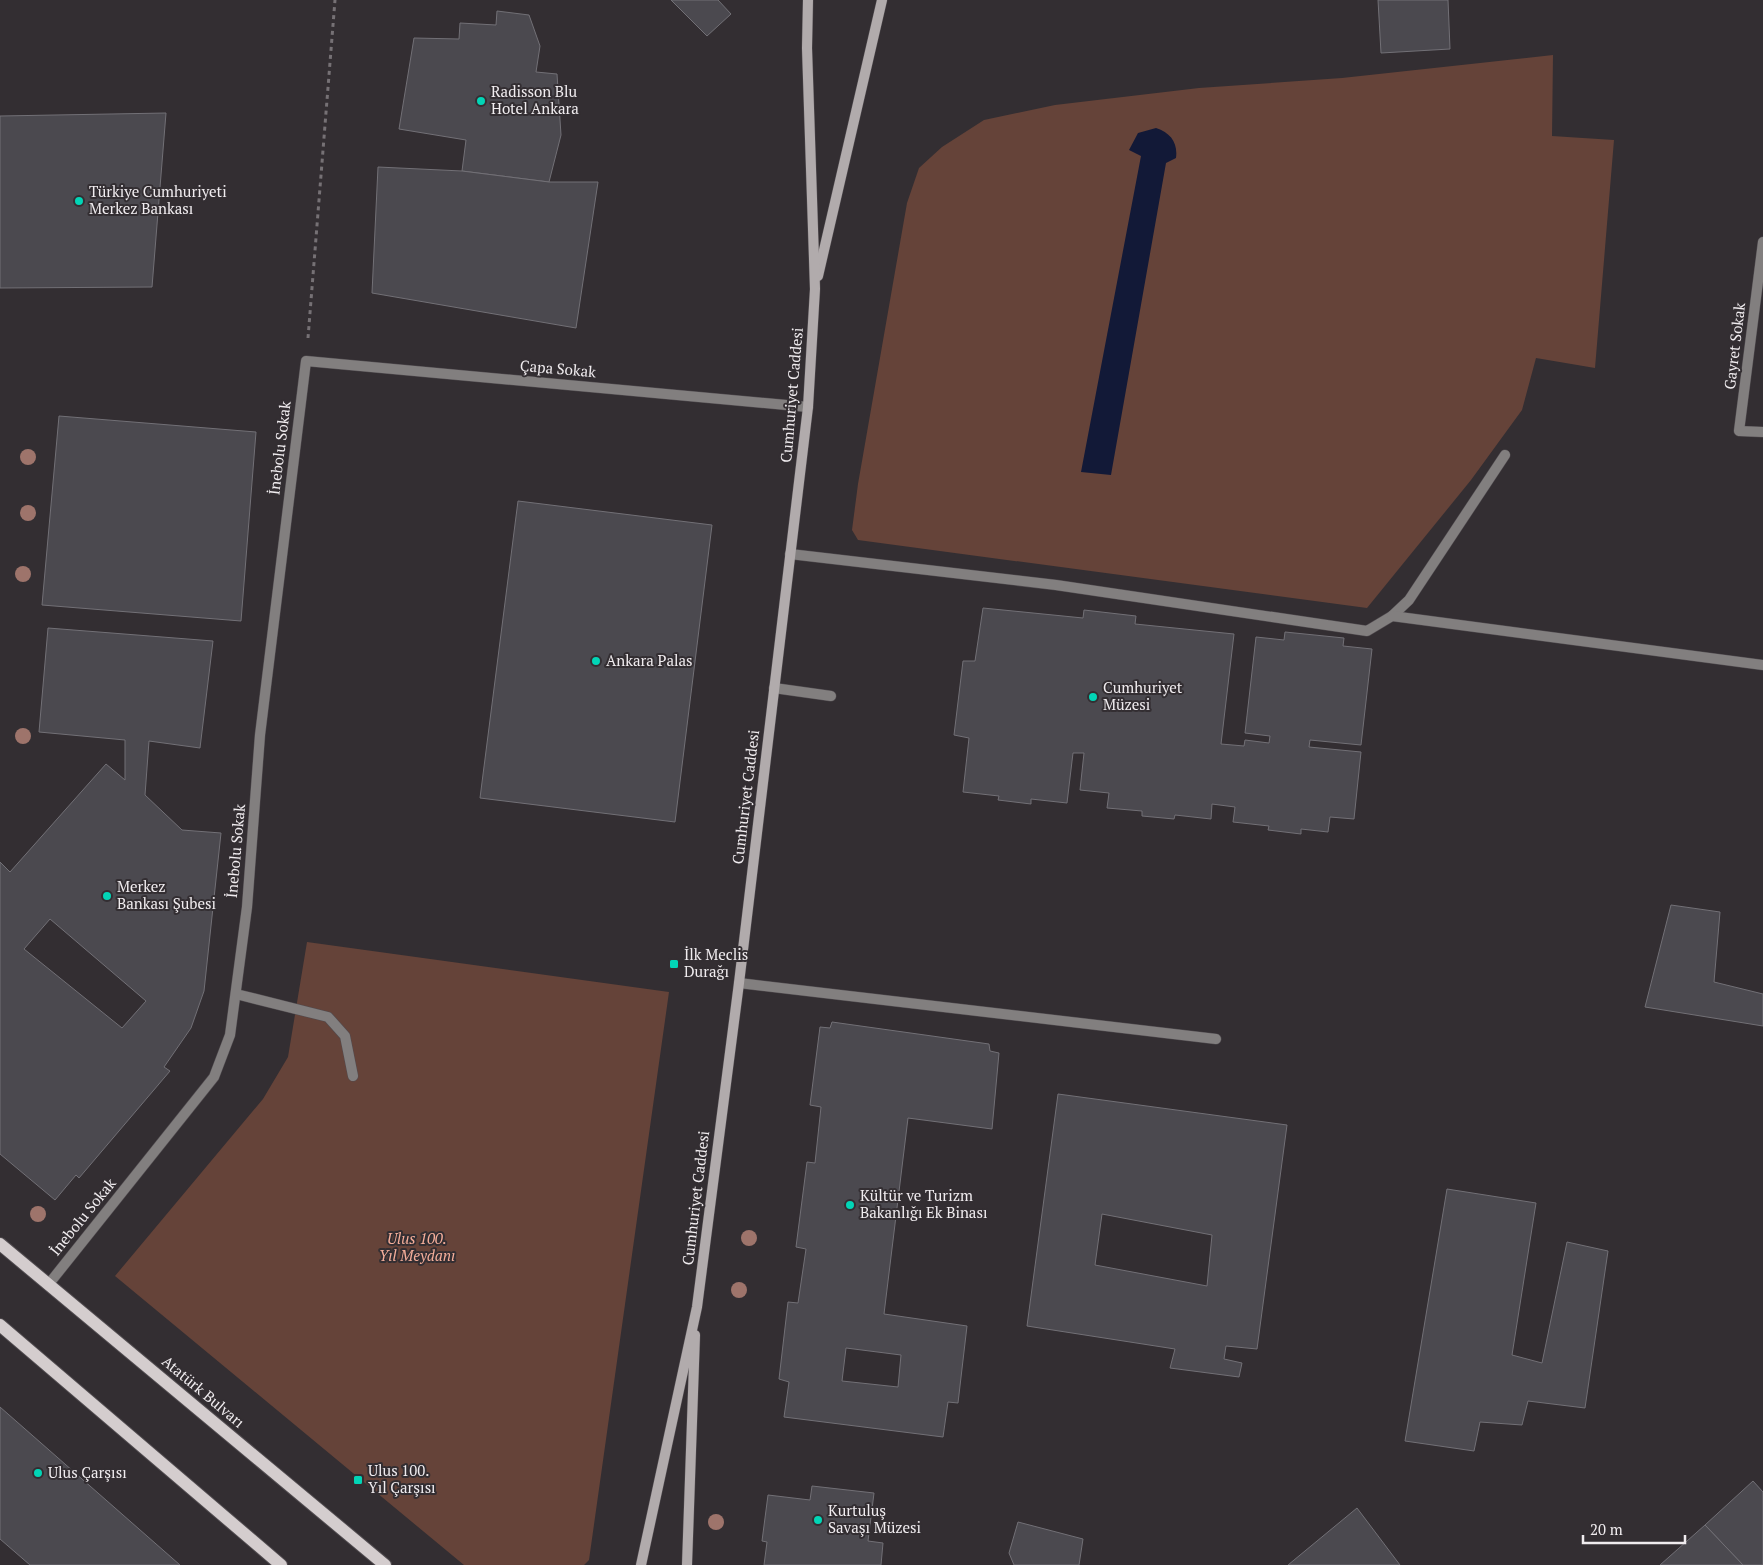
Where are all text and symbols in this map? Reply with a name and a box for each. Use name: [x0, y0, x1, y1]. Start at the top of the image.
place label: Radisson Blu Hotel Ankara: [491, 81, 579, 118]
marker: Radisson Blu Hotel Ankara: [475, 95, 487, 107]
place label: Türkiye Cumhuriyeti Merkez Bankası: [89, 181, 227, 218]
marker: Türkiye Cumhuriyeti Merkez Bankası: [73, 195, 85, 207]
street label: Gayret Sokak: [1719, 301, 1749, 390]
street label: Cumhuriyet Caddesi: [775, 327, 807, 463]
street label: Çapa Sokak: [519, 355, 597, 381]
street label: İnebolu Sokak: [263, 400, 295, 496]
place label: Ankara Palas: [606, 650, 693, 670]
marker: Ankara Palas: [590, 655, 602, 667]
place label: Cumhuriyet Müzesi: [1103, 677, 1183, 714]
marker: Cumhuriyet Müzesi: [1087, 691, 1099, 703]
street label: Cumhuriyet Caddesi: [727, 728, 763, 865]
street label: İnebolu Sokak: [221, 803, 249, 899]
place label: Merkez Bankası Şubesi: [117, 876, 216, 913]
marker: Merkez Bankası Şubesi: [101, 890, 113, 902]
place label: İlk Meclis Durağı: [684, 944, 748, 981]
marker: İlk Meclis Durağı: [668, 958, 680, 970]
street label: Cumhuriyet Caddesi: [677, 1129, 713, 1266]
street label: İnebolu Sokak: [45, 1173, 120, 1259]
place label: Kültür ve Turizm Bakanlığı Ek Binası: [860, 1185, 987, 1222]
marker: Kültür ve Turizm Bakanlığı Ek Binası: [844, 1199, 856, 1211]
park label: Ulus 100. Yıl Meydanı: [379, 1228, 455, 1265]
street label: Atatürk Bulvarı: [158, 1351, 249, 1432]
place label: Ulus 100. Yıl Çarşısı: [368, 1460, 436, 1497]
place label: Ulus Çarşısı: [48, 1462, 127, 1482]
marker: Ulus Çarşısı: [32, 1467, 44, 1479]
marker: Ulus 100. Yıl Çarşısı: [352, 1474, 364, 1486]
place label: Kurtuluş Savaşı Müzesi: [828, 1500, 921, 1537]
scale bar: [1583, 1512, 1686, 1544]
marker: Kurtuluş Savaşı Müzesi: [812, 1514, 824, 1526]
text: 20 m: [1590, 1519, 1623, 1539]

